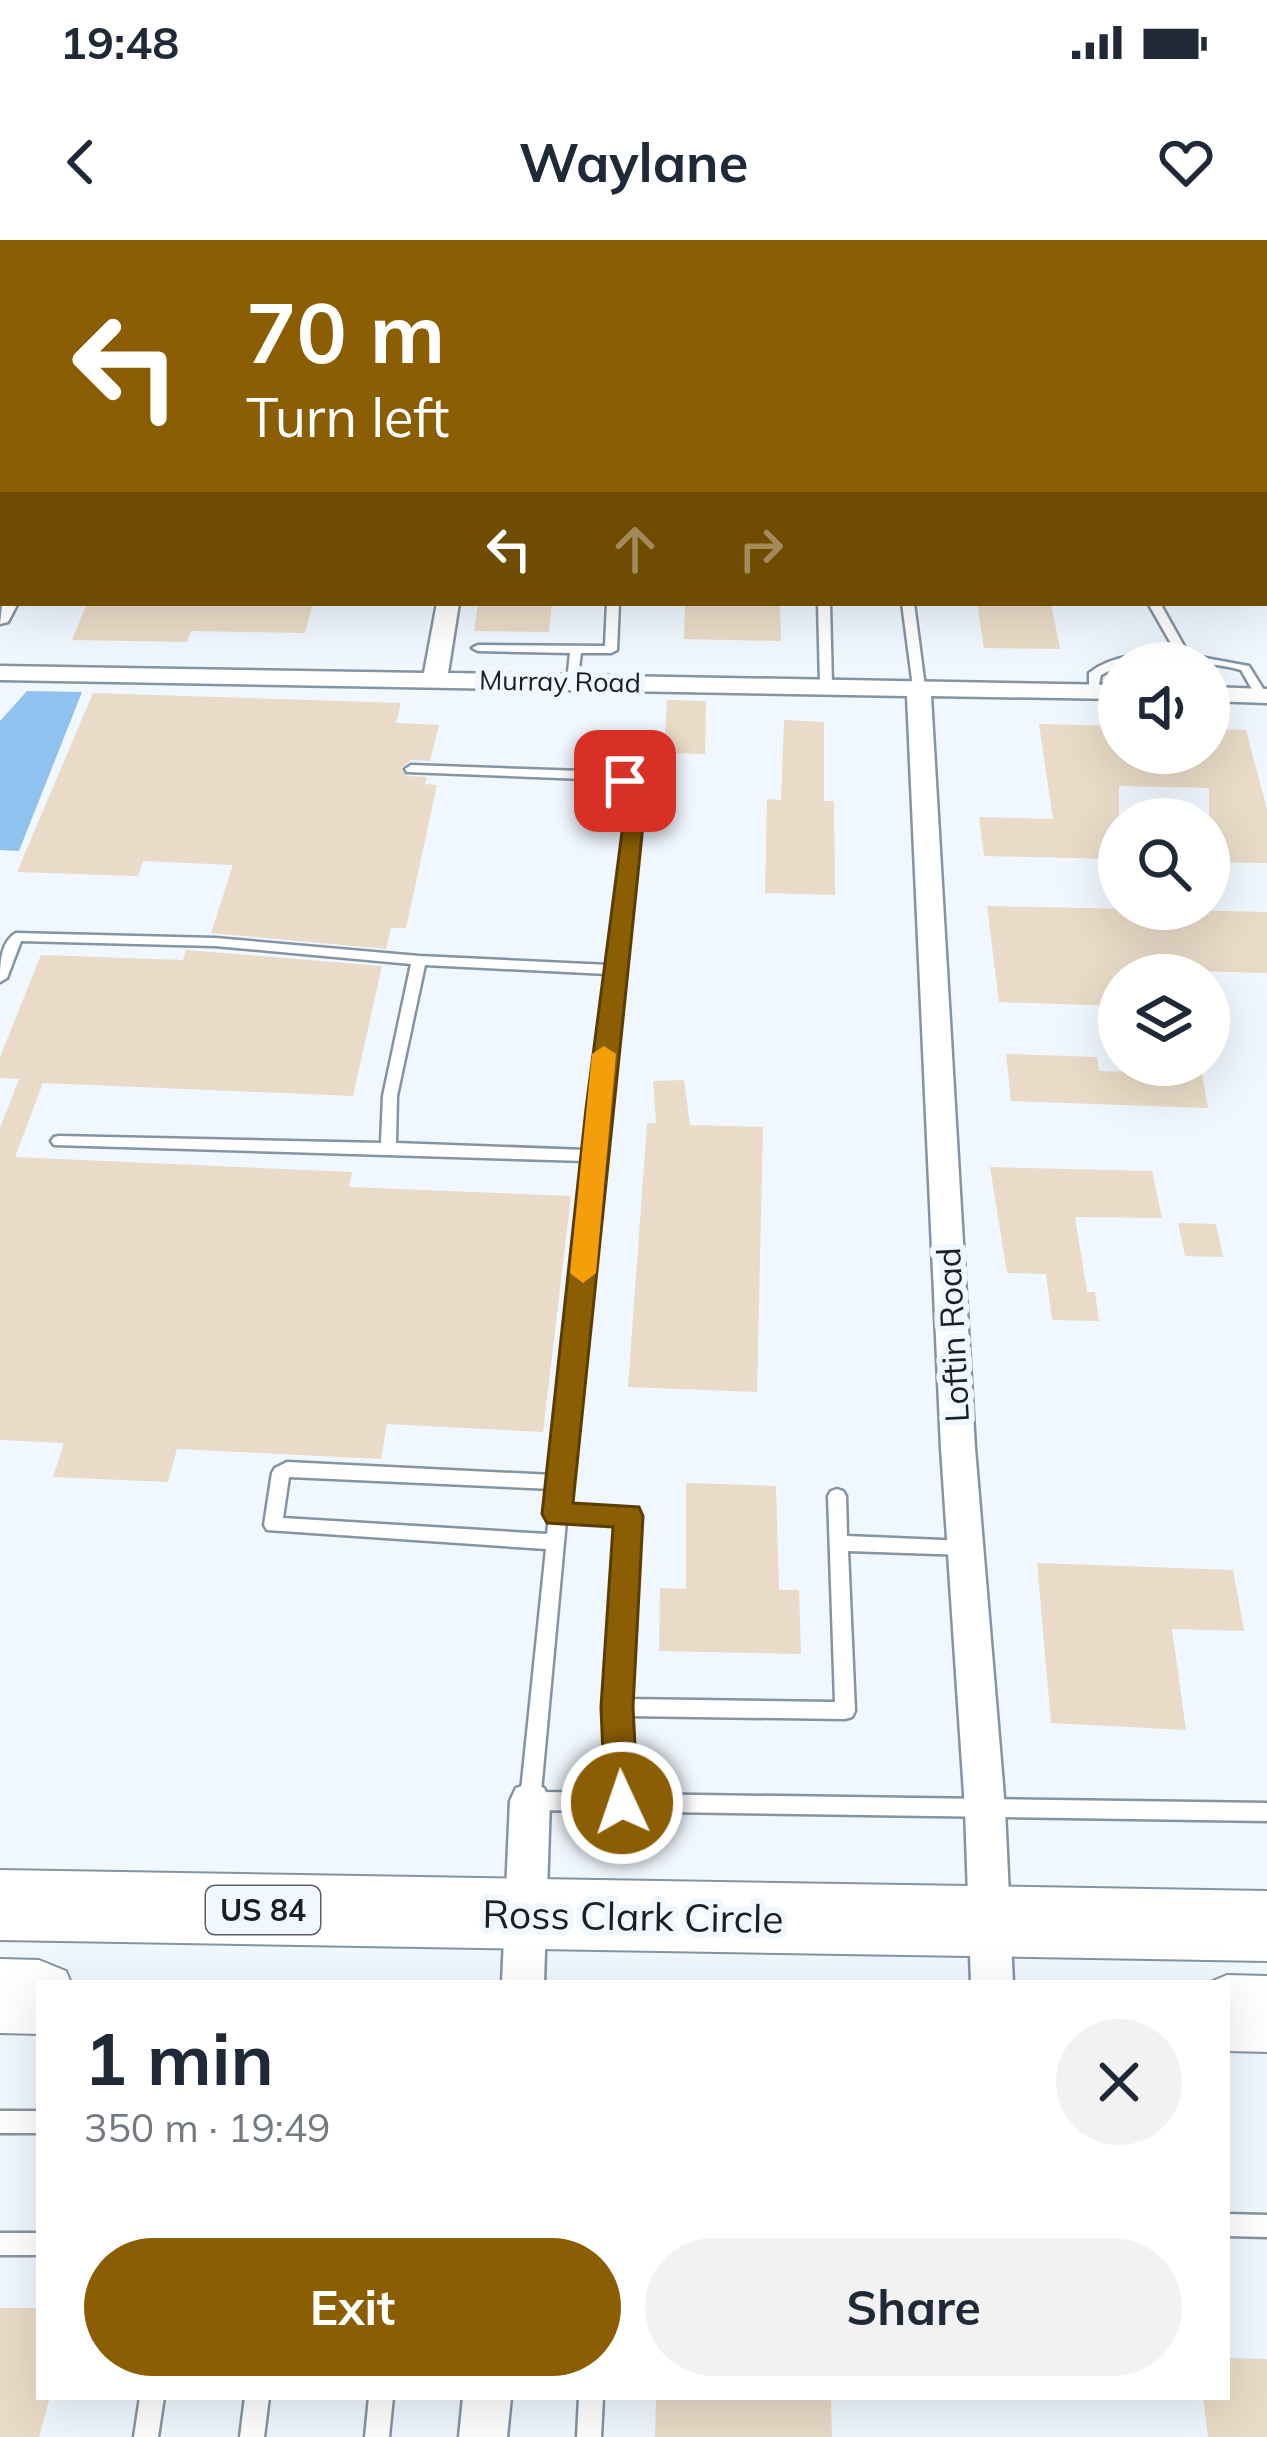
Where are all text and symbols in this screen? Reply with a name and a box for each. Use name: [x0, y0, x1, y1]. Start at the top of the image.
text: 19:48: [60, 14, 179, 70]
text: Waylane: [519, 128, 748, 196]
icon: back: [48, 129, 114, 195]
icon: heart: [1153, 129, 1219, 195]
text: 70 m: [246, 279, 445, 384]
icon: left: [48, 288, 204, 444]
text: Turn left: [246, 383, 449, 451]
icon: left: [476, 516, 542, 582]
icon: ahead: [602, 516, 668, 582]
icon: right: [728, 516, 794, 582]
map controls: [1098, 642, 1230, 1086]
button: sound: [1098, 642, 1230, 774]
street label: Murray Road: [479, 663, 641, 699]
pin: [574, 730, 676, 832]
icon: arrive: [592, 748, 658, 814]
button: search: [1098, 798, 1230, 930]
button: layers: [1098, 954, 1230, 1086]
street label: Loftin Road: [927, 1246, 977, 1424]
position arrow: [559, 1740, 685, 1866]
road number: US 84: [206, 1886, 320, 1934]
street label: Ross Clark Circle: [482, 1889, 784, 1943]
text: 1 min: [84, 2013, 274, 2103]
button: close: [1056, 2019, 1182, 2145]
text: 350 m · 19:49: [84, 2103, 330, 2152]
button: Exit: [84, 2238, 621, 2376]
button: Share: [645, 2238, 1182, 2376]

